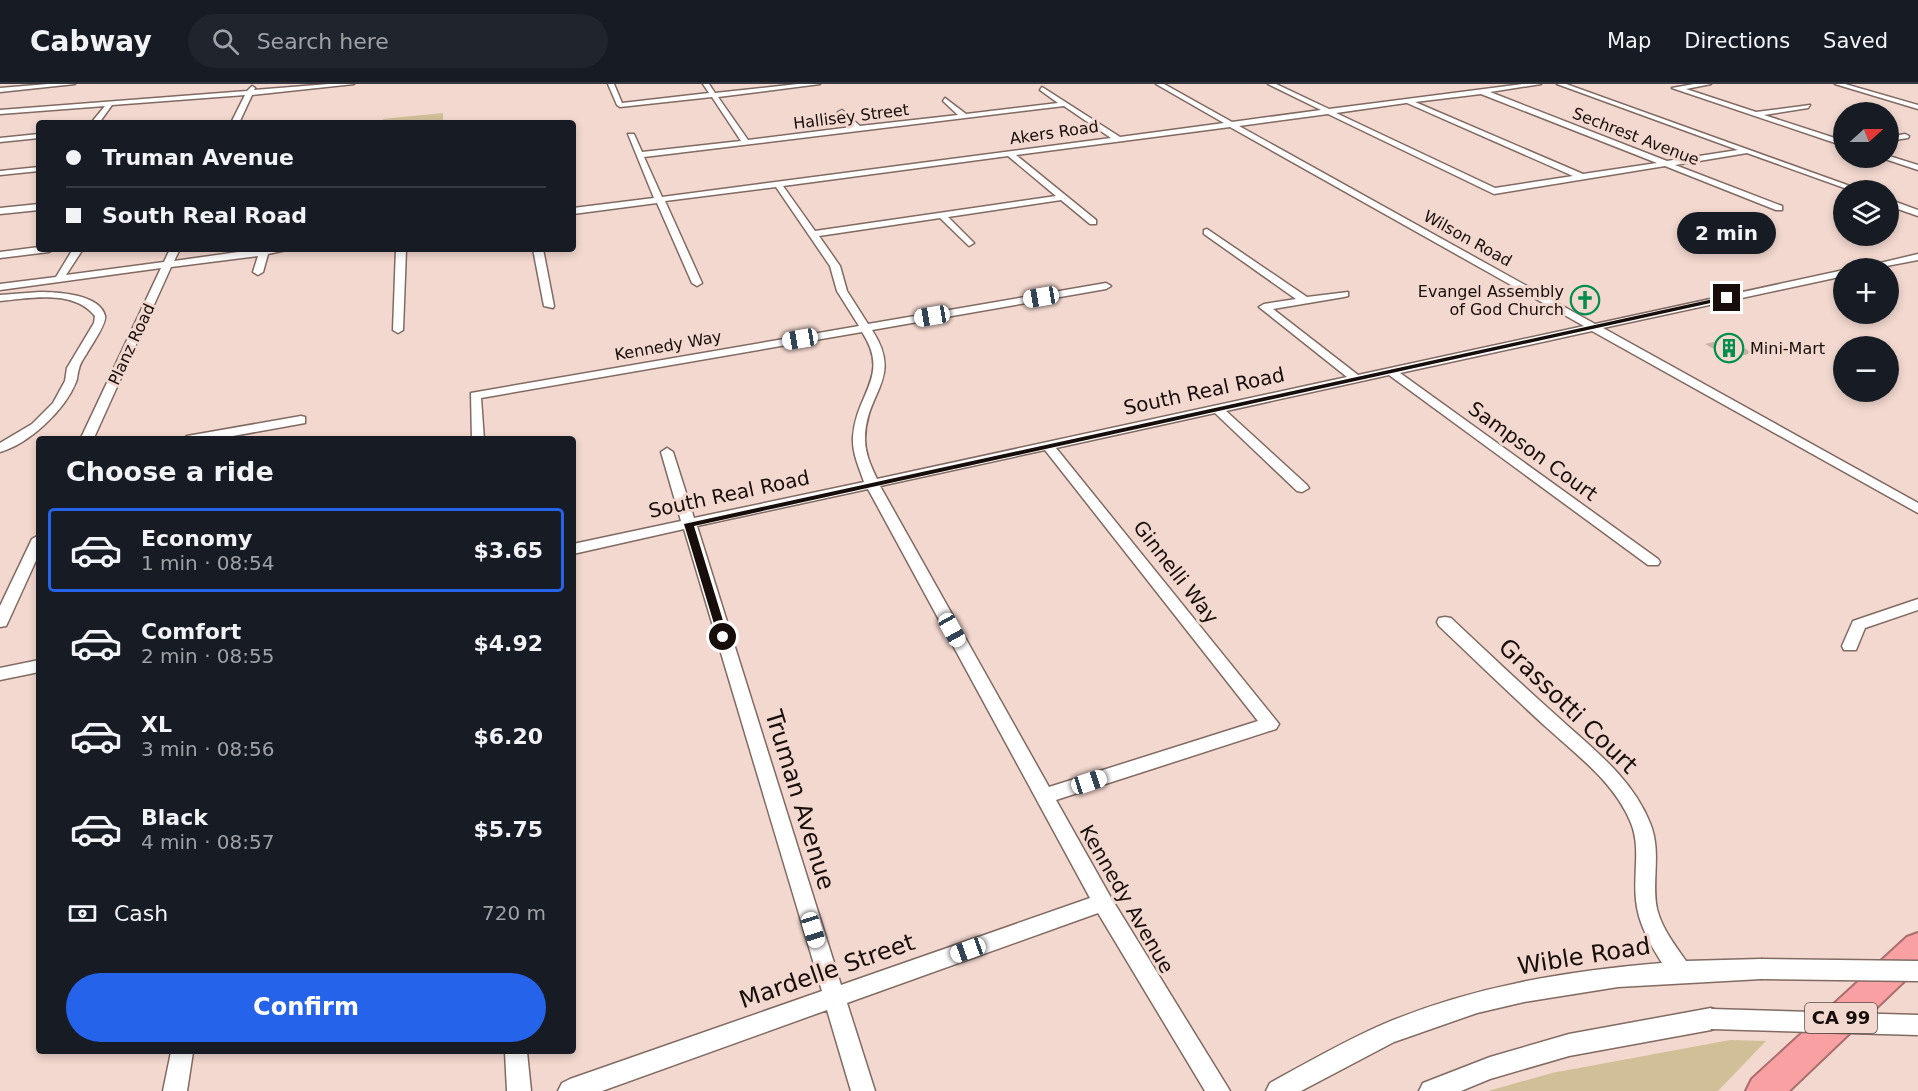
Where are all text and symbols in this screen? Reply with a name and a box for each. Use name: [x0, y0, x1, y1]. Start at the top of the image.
search box: [188, 14, 608, 68]
text: Cabway: [30, 25, 152, 58]
icon: search: [209, 25, 242, 58]
text: Search here: [257, 29, 389, 54]
text: Map: [1607, 29, 1651, 53]
text: Directions: [1684, 29, 1790, 53]
text: Saved: [1823, 29, 1888, 53]
street label: Hallisey Street: [792, 100, 910, 133]
north arrow: [1833, 102, 1899, 168]
map controls: [1833, 102, 1899, 402]
street label: Sechrest Avenue: [1570, 104, 1702, 169]
street label: Akers Road: [1008, 117, 1100, 148]
text: Truman Avenue: [102, 145, 294, 170]
button: layers: [1833, 180, 1899, 246]
text: South Real Road: [102, 203, 307, 228]
street label: Wilson Road: [1420, 206, 1515, 270]
callout: 2 min: [1678, 211, 1776, 253]
text: 2 min: [1695, 221, 1758, 245]
button: +: [1833, 258, 1899, 324]
place label: Evangel Assembly of God Church: [1418, 282, 1564, 319]
church icon: Evangel Assembly of God Church: [1569, 284, 1601, 316]
route end: [1713, 284, 1740, 311]
car: [1022, 285, 1060, 309]
street label: Planz Road: [104, 300, 159, 388]
car: [913, 304, 951, 328]
street label: Kennedy Way: [613, 327, 723, 364]
car: [781, 327, 819, 351]
building icon: Mini-Mart: [1713, 332, 1745, 364]
button: −: [1833, 336, 1899, 402]
place label: Mini-Mart: [1750, 339, 1825, 358]
street label: South Real Road: [1121, 362, 1287, 420]
street label: Sampson Court: [1464, 396, 1602, 506]
text: Choose a ride: [66, 456, 274, 487]
street label: South Real Road: [646, 465, 812, 523]
street label: Ginnelli Way: [1128, 516, 1224, 629]
icon: car: [69, 523, 123, 577]
text: Economy: [141, 526, 252, 551]
text: $3.65: [473, 538, 543, 563]
text: 1 min · 08:54: [141, 551, 275, 575]
car: [935, 610, 969, 650]
icon: car: [69, 616, 123, 670]
text: Comfort: [141, 619, 241, 644]
route start: [709, 623, 736, 650]
text: $4.92: [473, 631, 543, 656]
street label: Grassotti Court: [1493, 633, 1643, 779]
text: 2 min · 08:55: [141, 644, 275, 668]
street label: Truman Avenue: [759, 706, 841, 893]
icon: car: [69, 709, 123, 763]
text: XL: [141, 712, 172, 737]
text: $6.20: [473, 724, 543, 749]
text: 3 min · 08:56: [141, 737, 275, 761]
car: [1069, 768, 1109, 796]
icon: car: [69, 802, 123, 856]
text: Black: [141, 805, 208, 830]
text: $5.75: [473, 817, 543, 842]
street label: Kennedy Avenue: [1075, 821, 1179, 977]
text: 4 min · 08:57: [141, 830, 275, 854]
icon: cash: [66, 897, 99, 930]
text: Cash: [114, 901, 168, 926]
text: 720 m: [482, 901, 546, 925]
car: [799, 910, 827, 950]
street label: Mardelle Street: [736, 928, 918, 1014]
street label: Wible Road: [1515, 932, 1653, 980]
car: [948, 935, 988, 965]
button: Confirm: [66, 973, 546, 1042]
road number: CA 99: [1805, 1003, 1877, 1033]

